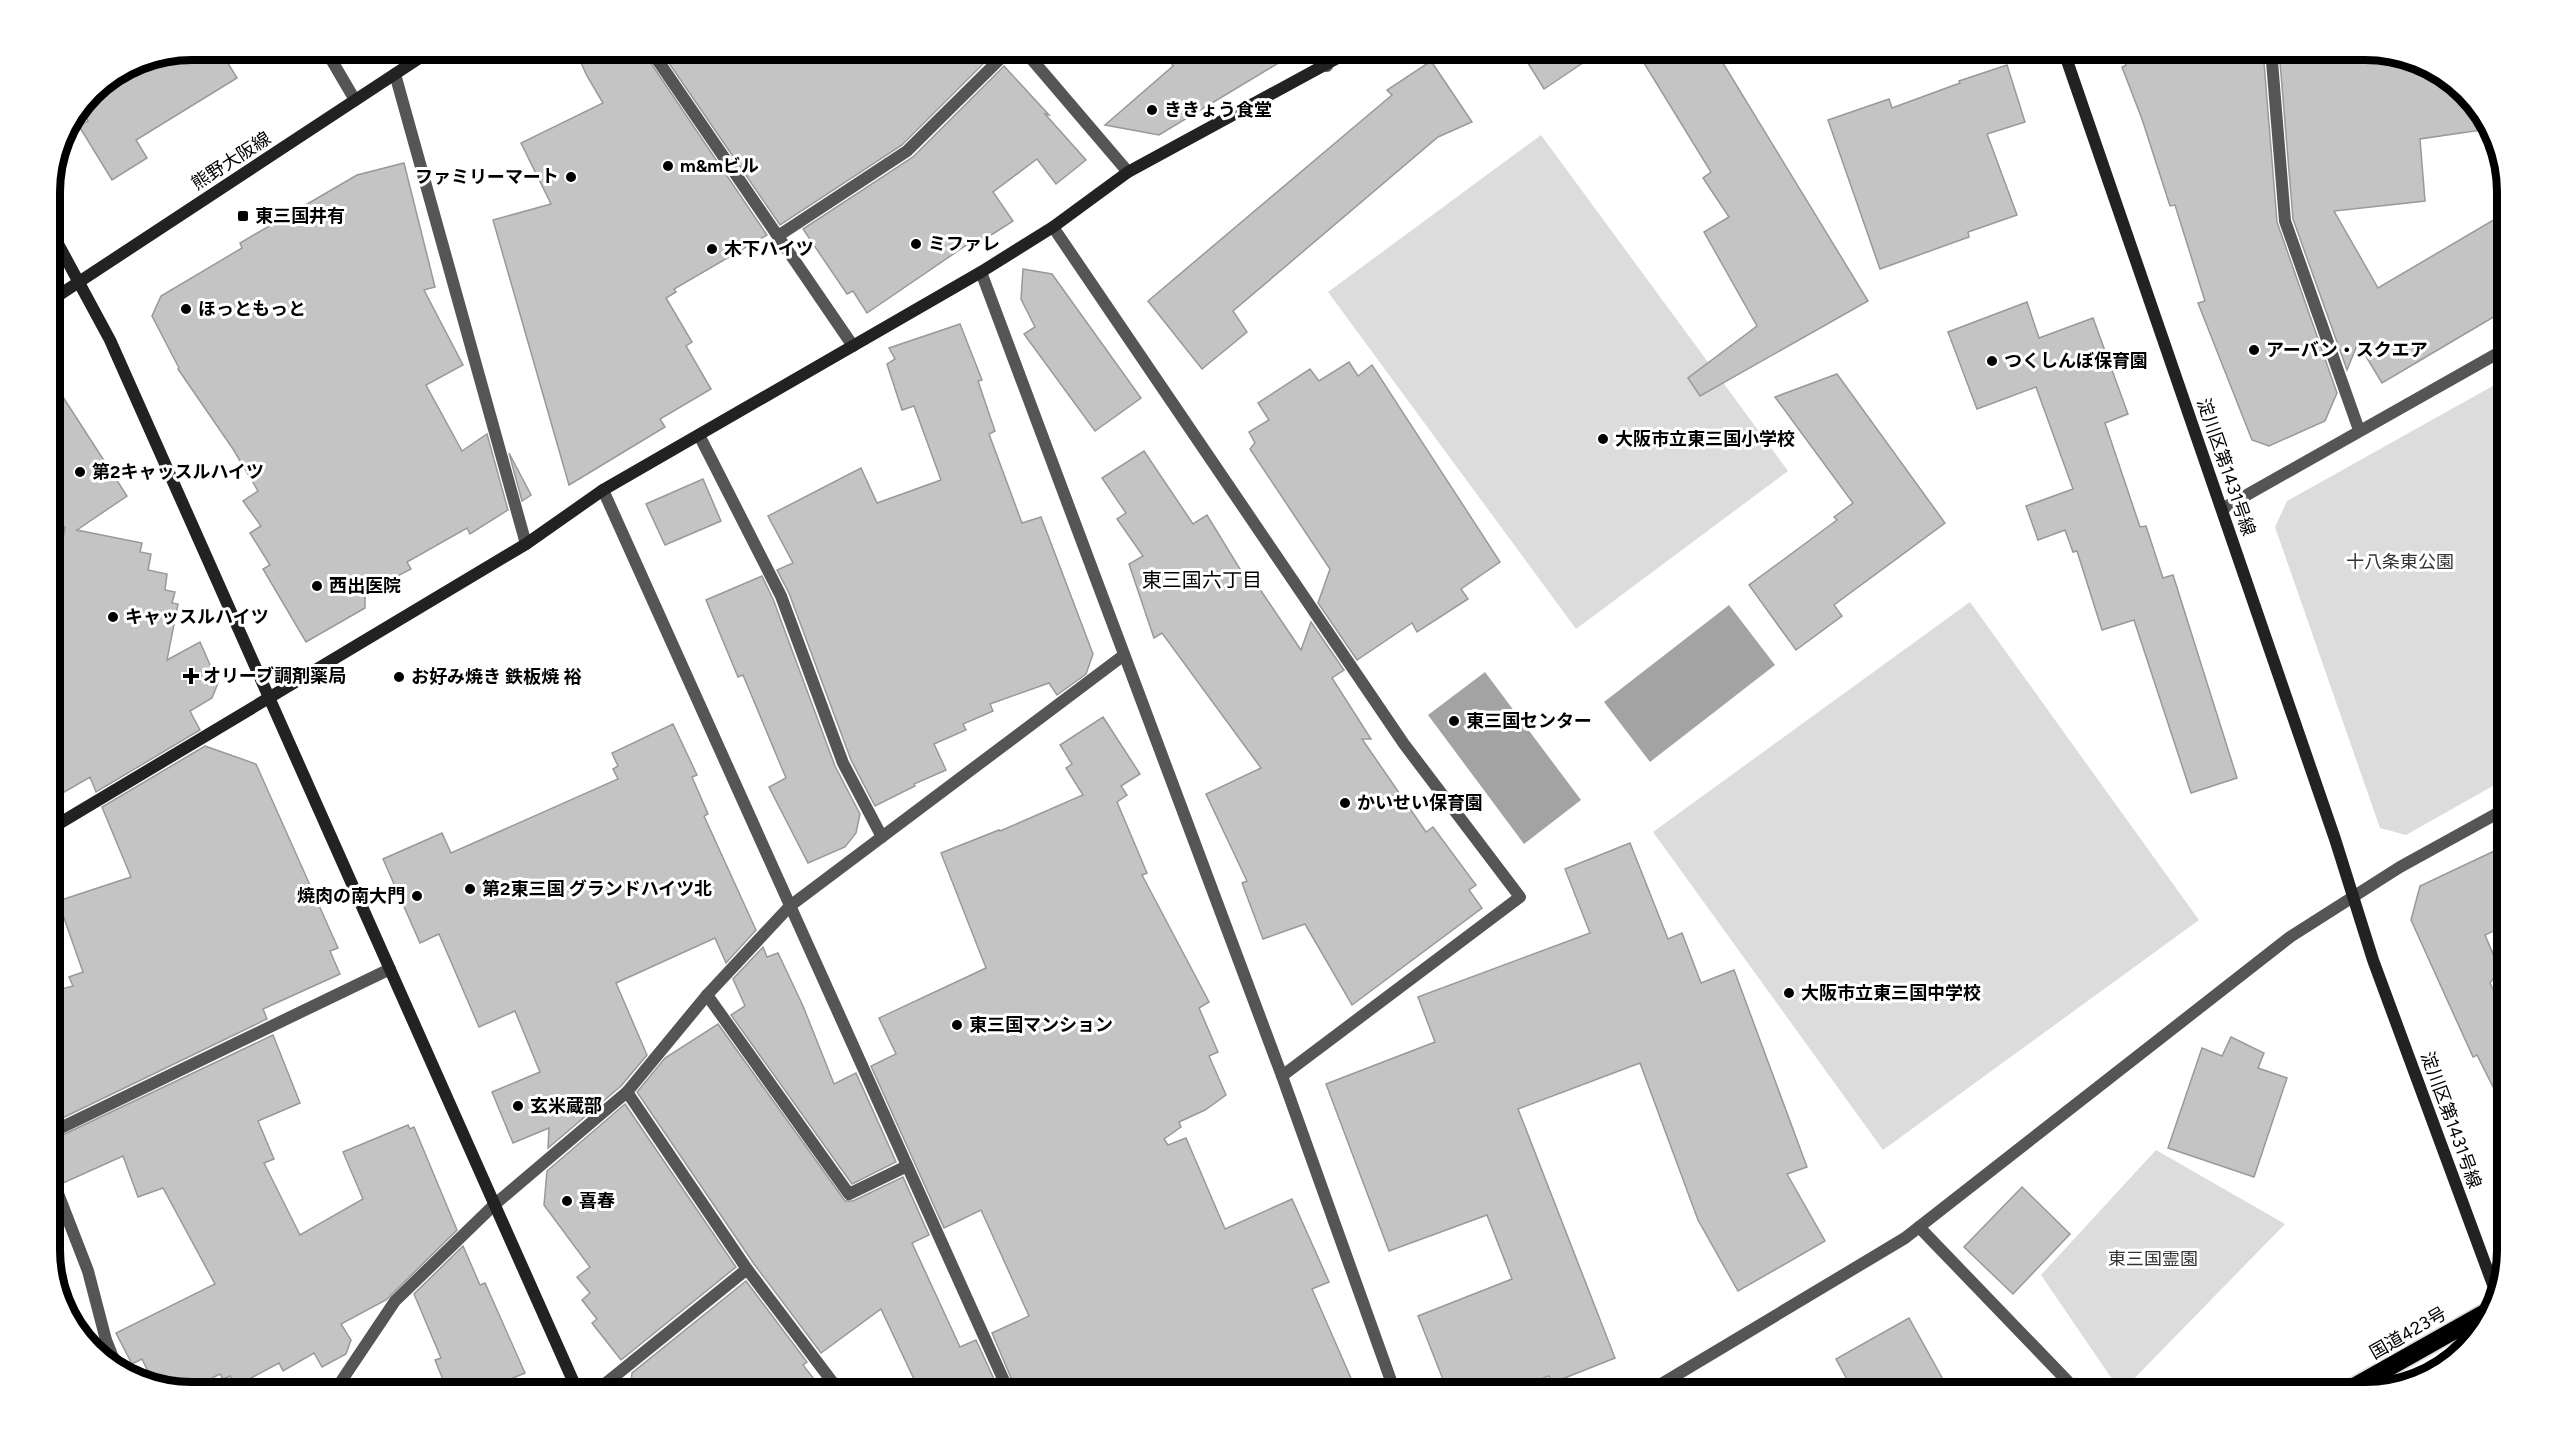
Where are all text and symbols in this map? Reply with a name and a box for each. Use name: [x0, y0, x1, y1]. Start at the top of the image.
place label: ききょう食堂: [1164, 99, 1272, 121]
marker: ききょう食堂: [1145, 103, 1159, 117]
street label: 熊野大阪線: [187, 127, 275, 195]
place label: m&mビル: [680, 155, 759, 177]
marker: m&mビル: [661, 159, 675, 173]
place label: ファミリーマート: [415, 166, 559, 188]
marker: ファミリーマート: [564, 170, 578, 184]
place label: 東三国井有: [255, 205, 345, 227]
marker: 東三国井有: [236, 209, 250, 223]
place label: ミファレ: [928, 233, 1000, 255]
marker: ミファレ: [909, 237, 923, 251]
place label: 木下ハイツ: [724, 238, 814, 260]
marker: 木下ハイツ: [705, 242, 719, 256]
place label: ほっともっと: [198, 298, 306, 320]
marker: ほっともっと: [179, 302, 193, 316]
place label: アーバン・スクエア: [2266, 339, 2428, 361]
marker: アーバン・スクエア: [2247, 343, 2261, 357]
place label: つくしんぼ保育園: [2004, 350, 2148, 372]
marker: つくしんぼ保育園: [1985, 354, 1999, 368]
street label: 淀川区第1431号線: [2192, 395, 2260, 539]
place label: 大阪市立東三国小学校: [1615, 428, 1795, 450]
marker: 大阪市立東三国小学校: [1596, 432, 1610, 446]
place label: 第2キャッスルハイツ: [92, 461, 264, 483]
marker: 第2キャッスルハイツ: [73, 465, 87, 479]
park label: 十八条東公園: [2346, 551, 2454, 573]
district label: 東三国六丁目: [1142, 568, 1262, 592]
place label: 西出医院: [329, 575, 401, 597]
marker: 西出医院: [310, 579, 324, 593]
place label: キャッスルハイツ: [125, 606, 269, 628]
marker: キャッスルハイツ: [106, 610, 120, 624]
place label: オリーブ調剤薬局: [203, 665, 346, 687]
place label: お好み焼き 鉄板焼 裕: [411, 666, 582, 688]
marker: オリーブ調剤薬局: [184, 669, 198, 683]
marker: お好み焼き 鉄板焼 裕: [392, 670, 406, 684]
place label: 東三国センター: [1466, 710, 1592, 732]
marker: 東三国センター: [1447, 714, 1461, 728]
place label: かいせい保育園: [1357, 792, 1483, 814]
marker: かいせい保育園: [1338, 796, 1352, 810]
place label: 第2東三国 グランドハイツ北: [482, 878, 712, 900]
marker: 第2東三国 グランドハイツ北: [463, 882, 477, 896]
place label: 焼肉の南大門: [297, 885, 405, 907]
marker: 焼肉の南大門: [410, 889, 424, 903]
place label: 大阪市立東三国中学校: [1801, 982, 1981, 1004]
marker: 大阪市立東三国中学校: [1782, 986, 1796, 1000]
place label: 東三国マンション: [969, 1014, 1113, 1036]
marker: 東三国マンション: [950, 1018, 964, 1032]
street label: 淀川区第1431号線: [2416, 1049, 2486, 1191]
place label: 玄米蔵部: [530, 1095, 602, 1117]
marker: 玄米蔵部: [511, 1099, 525, 1113]
place label: 喜春: [579, 1190, 615, 1212]
marker: 喜春: [560, 1194, 574, 1208]
park label: 東三国霊園: [2108, 1248, 2198, 1270]
street label: 国道423号: [2366, 1302, 2450, 1364]

